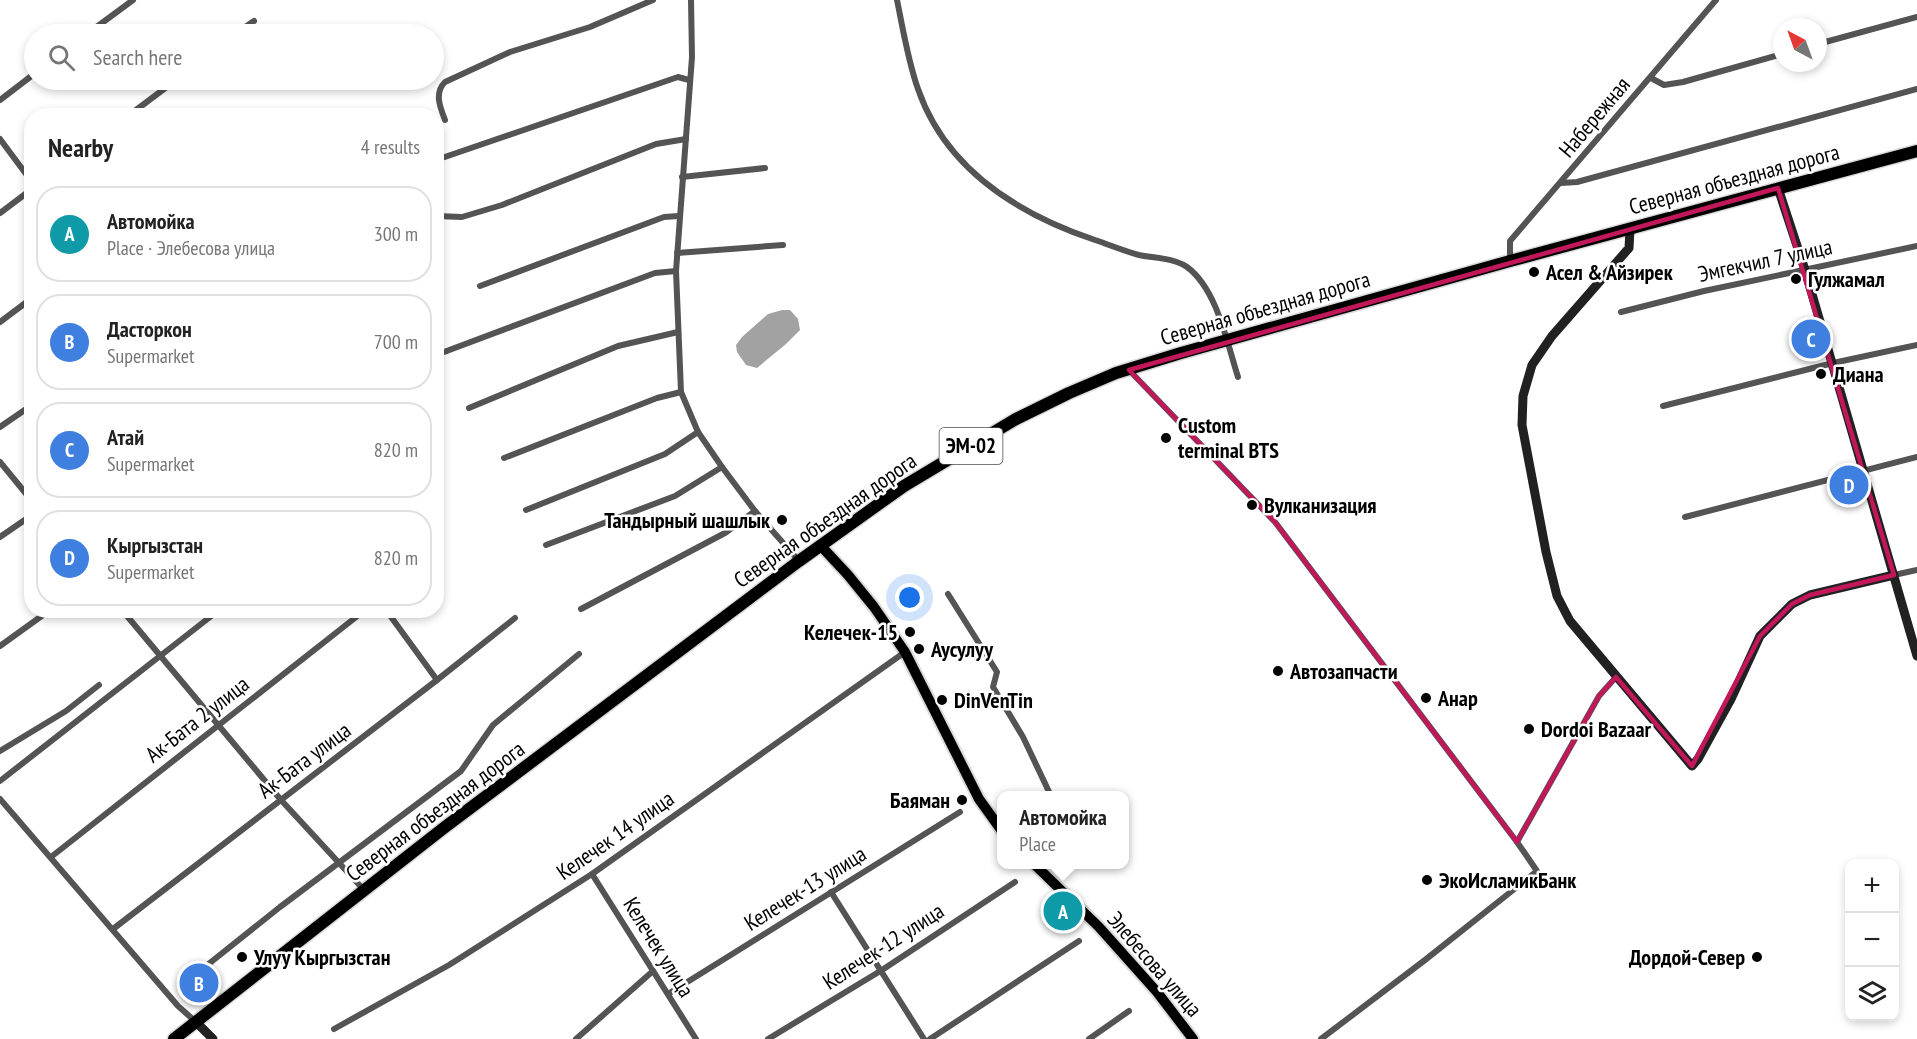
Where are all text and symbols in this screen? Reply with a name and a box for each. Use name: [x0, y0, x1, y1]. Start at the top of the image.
north arrow: [1773, 18, 1827, 72]
search box: [24, 24, 444, 90]
icon: search: [45, 41, 78, 74]
text: Search here: [93, 43, 182, 71]
street label: Набережная: [1552, 71, 1636, 163]
text: Nearby: [48, 131, 113, 164]
text: 4 results: [361, 134, 420, 160]
street label: Северная объездная дорога: [1626, 137, 1842, 221]
text: Автомойка: [107, 207, 194, 235]
text: A: [64, 221, 75, 247]
text: 300 m: [374, 221, 418, 247]
street label: Эмгекчил 7 улица: [1695, 232, 1835, 288]
text: Place · Элебесова улица: [107, 235, 275, 261]
place label: Асел & Айзирек: [1545, 258, 1674, 286]
street label: Северная объездная дорога: [1157, 265, 1373, 351]
marker: Асел & Айзирек: [1527, 265, 1541, 279]
place label: Гулжамал: [1808, 265, 1885, 293]
marker: Гулжамал: [1789, 272, 1803, 286]
text: Дасторкон: [107, 315, 192, 343]
pin: C: [1792, 316, 1830, 362]
text: B: [65, 329, 74, 355]
text: 700 m: [374, 329, 418, 355]
text: Supermarket: [107, 343, 195, 369]
place label: Диана: [1833, 360, 1884, 388]
marker: Диана: [1814, 367, 1828, 381]
place label: Custom terminal BTS: [1178, 411, 1279, 464]
text: Атай: [107, 423, 144, 451]
road number: ЭМ-02: [940, 428, 1002, 464]
marker: Custom terminal BTS: [1159, 431, 1173, 445]
text: C: [65, 437, 74, 463]
text: 820 m: [374, 437, 418, 463]
street label: Северная объездная дорога: [728, 446, 922, 594]
text: Supermarket: [107, 451, 195, 477]
pin: D: [1830, 462, 1868, 508]
place label: Вулканизация: [1264, 491, 1377, 519]
marker: Вулканизация: [1245, 498, 1259, 512]
place label: Тандырный шашлык: [604, 506, 771, 534]
marker: Тандырный шашлык: [775, 513, 789, 527]
text: Кыргызстан: [107, 531, 203, 559]
text: D: [64, 545, 75, 571]
text: 820 m: [374, 545, 418, 571]
text: Supermarket: [107, 559, 195, 585]
your location: [895, 583, 924, 612]
place label: Келечек-15: [804, 618, 898, 646]
marker: Келечек-15: [903, 625, 917, 639]
place label: Аусулуу: [930, 635, 994, 663]
marker: Аусулуу: [912, 642, 926, 656]
place label: Автозапчасти: [1289, 657, 1398, 685]
marker: Автозапчасти: [1271, 664, 1285, 678]
street label: Ак-Бата 2 улица: [140, 670, 254, 768]
place label: Анар: [1437, 684, 1478, 712]
place label: DinVenTin: [954, 686, 1033, 714]
marker: Анар: [1419, 691, 1433, 705]
marker: DinVenTin: [935, 693, 949, 707]
place label: Dordoi Bazaar: [1541, 715, 1651, 743]
street label: Ак-Бата улица: [252, 716, 356, 804]
marker: Dordoi Bazaar: [1522, 722, 1536, 736]
street label: Северная объездная дорога: [340, 735, 530, 887]
street label: Келечек 14 улица: [551, 784, 679, 886]
place label: Баяман: [890, 786, 950, 814]
popup: [997, 791, 1129, 869]
marker: Баяман: [955, 793, 969, 807]
text: Автомойка: [1019, 803, 1107, 831]
text: Place: [1019, 831, 1056, 857]
street label: Келечек-13 улица: [739, 839, 871, 937]
map controls: [1845, 859, 1899, 1021]
button: +: [1845, 859, 1899, 913]
place label: ЭкоИсламикБанк: [1439, 866, 1577, 894]
marker: ЭкоИсламикБанк: [1420, 873, 1434, 887]
pin: A: [1044, 888, 1082, 934]
street label: Келечек улица: [617, 892, 701, 1002]
street label: Келечек-12 улица: [817, 896, 949, 996]
street label: Элебесова улица: [1102, 906, 1208, 1022]
button: −: [1845, 913, 1899, 967]
place label: Улуу Кыргызстан: [253, 943, 390, 971]
place label: Дордой-Север: [1629, 943, 1745, 971]
marker: Улуу Кыргызстан: [235, 950, 249, 964]
marker: Дордой-Север: [1750, 950, 1764, 964]
pin: B: [180, 960, 218, 1006]
button: layers: [1845, 967, 1899, 1021]

